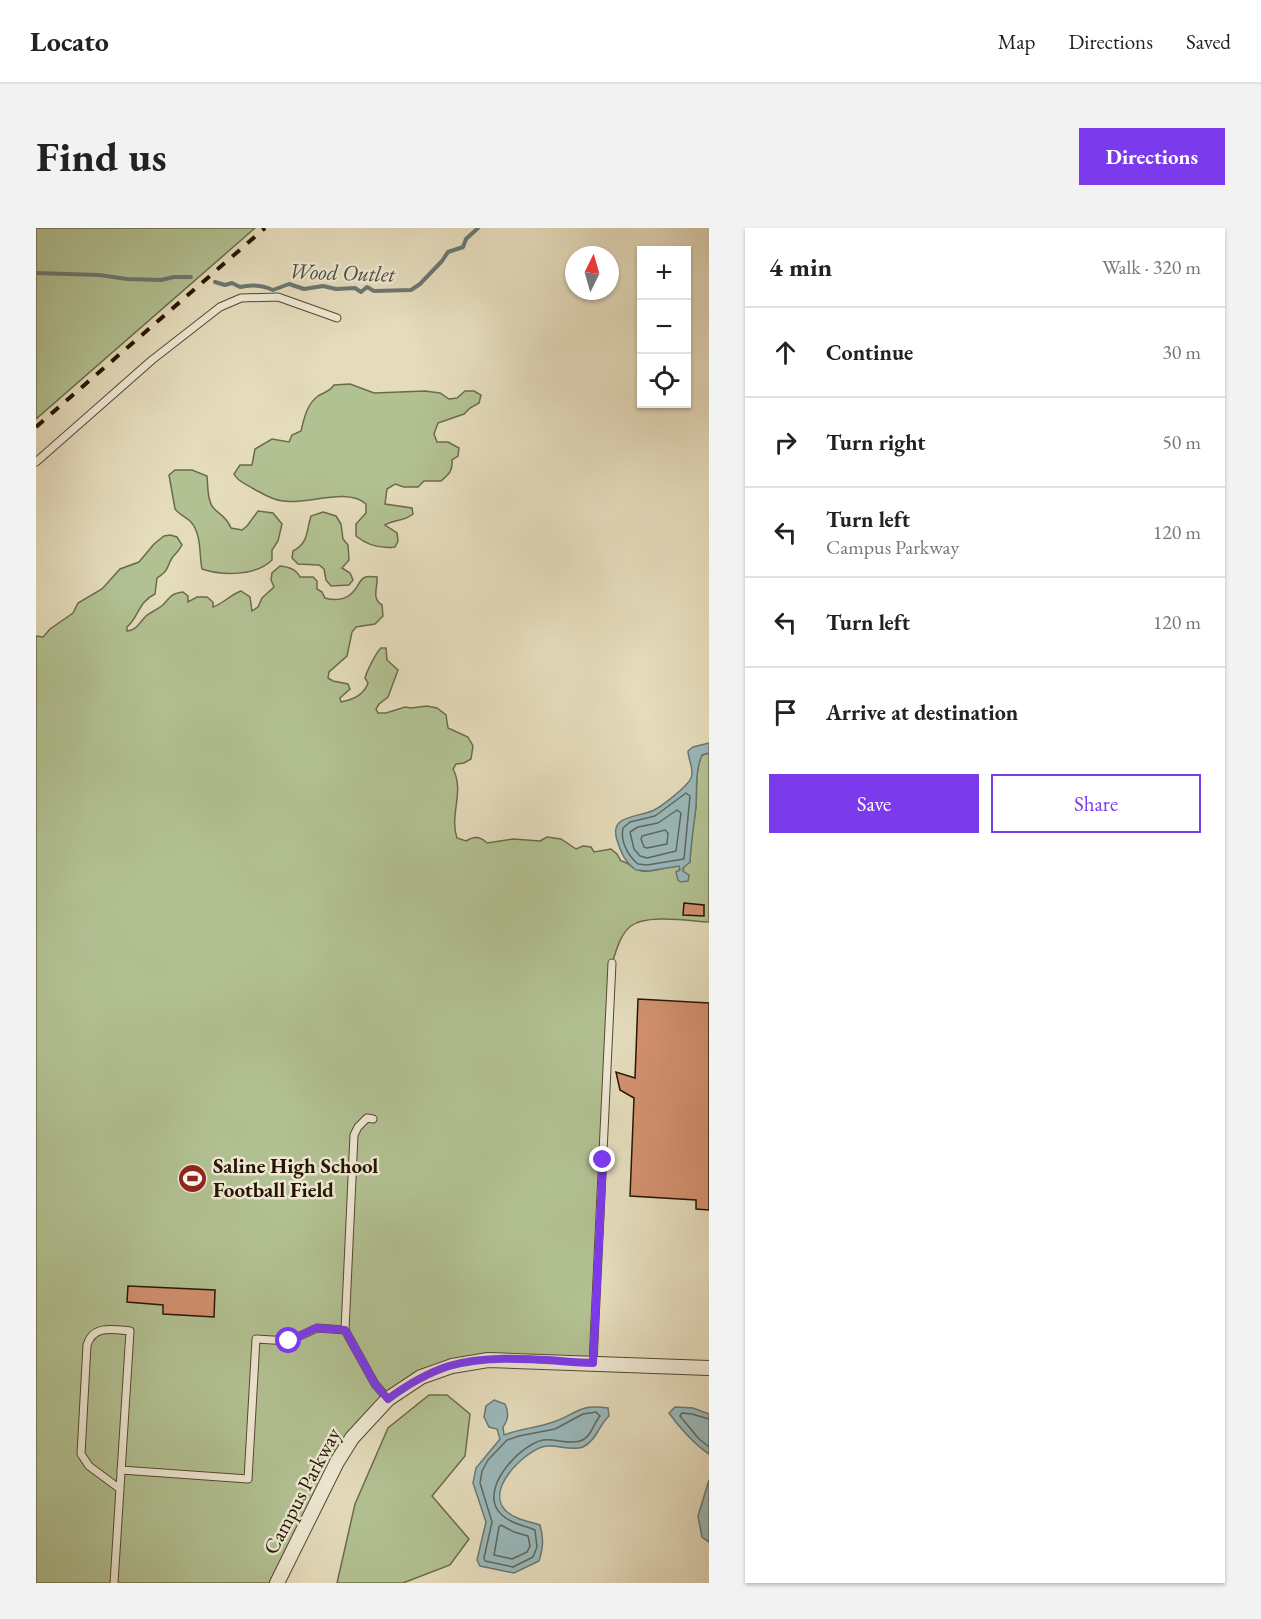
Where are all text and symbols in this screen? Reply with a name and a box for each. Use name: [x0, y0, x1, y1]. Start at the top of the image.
text: Locato: [30, 23, 109, 59]
text: Map: [998, 28, 1035, 55]
text: Directions: [1068, 28, 1153, 55]
text: Saved: [1186, 28, 1231, 55]
button: Directions: [1079, 128, 1225, 185]
text: Find us: [36, 129, 167, 184]
north arrow: [565, 246, 619, 300]
map controls: [637, 246, 691, 408]
button: +: [637, 246, 691, 300]
text: 4 min: [769, 250, 832, 284]
text: Walk · 320 m: [1102, 254, 1201, 280]
water label: Wood Outlet: [288, 256, 397, 289]
button: −: [637, 300, 691, 354]
icon: ahead: [769, 336, 802, 369]
text: Continue: [826, 338, 913, 367]
text: 30 m: [1162, 339, 1201, 365]
button: locate: [637, 354, 691, 408]
icon: right: [769, 426, 802, 459]
text: Turn right: [826, 428, 925, 457]
text: 50 m: [1162, 429, 1201, 455]
text: Turn left: [826, 505, 910, 534]
icon: left: [769, 516, 802, 549]
text: 120 m: [1153, 519, 1201, 545]
text: Campus Parkway: [826, 534, 959, 560]
icon: left: [769, 606, 802, 639]
text: Turn left: [826, 608, 910, 637]
text: 120 m: [1153, 609, 1201, 635]
icon: arrive: [769, 696, 802, 729]
text: Arrive at destination: [826, 698, 1018, 727]
button: Save: [769, 774, 979, 833]
button: Share: [991, 774, 1201, 833]
route end: [589, 1146, 615, 1172]
place label: Saline High School Football Field: [213, 1152, 378, 1203]
sports icon: Saline High School Football Field: [176, 1162, 208, 1194]
route start: [275, 1327, 301, 1353]
street label: Campus Parkway: [257, 1422, 347, 1559]

